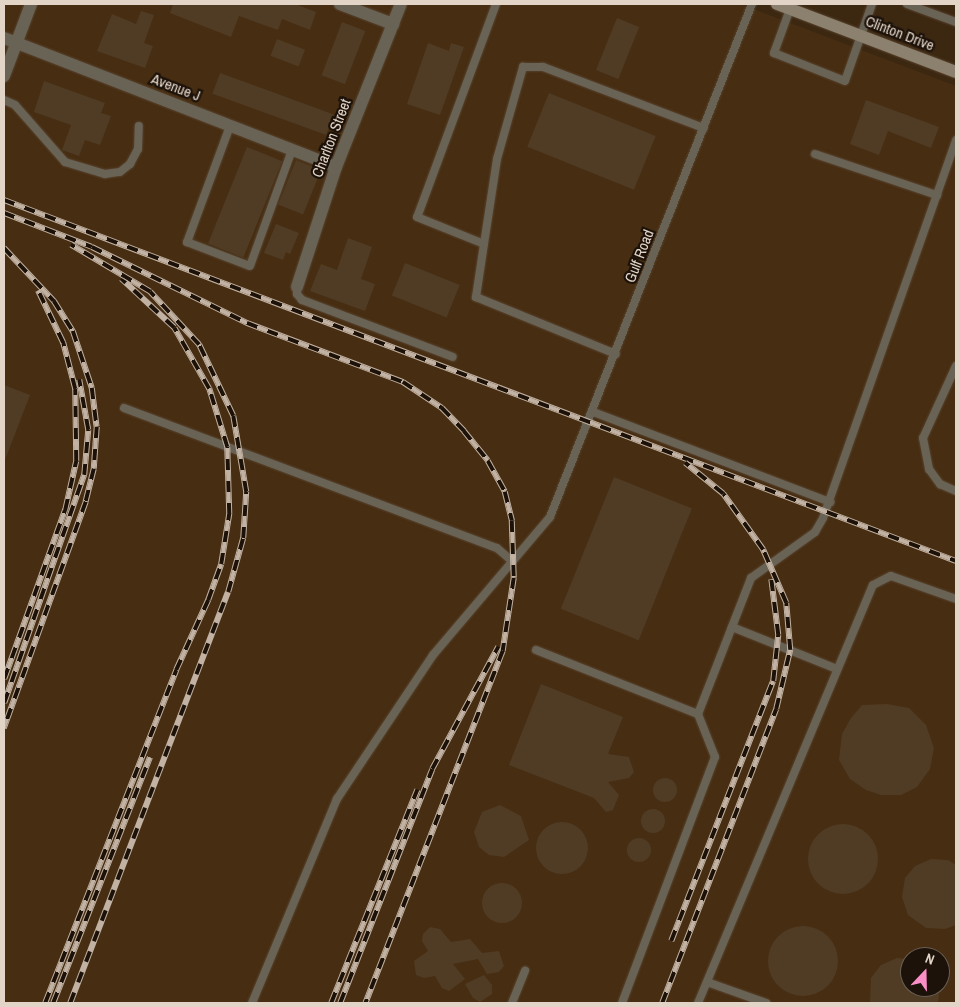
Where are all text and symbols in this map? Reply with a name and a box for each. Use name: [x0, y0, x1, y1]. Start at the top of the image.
street label: Clinton Drive: [863, 12, 937, 54]
street label: Avenue J: [149, 69, 203, 105]
street label: Charlton Street: [308, 96, 354, 180]
street label: Gulf Road: [621, 227, 657, 285]
north arrow: [900, 947, 950, 997]
text: N: [923, 949, 937, 969]

